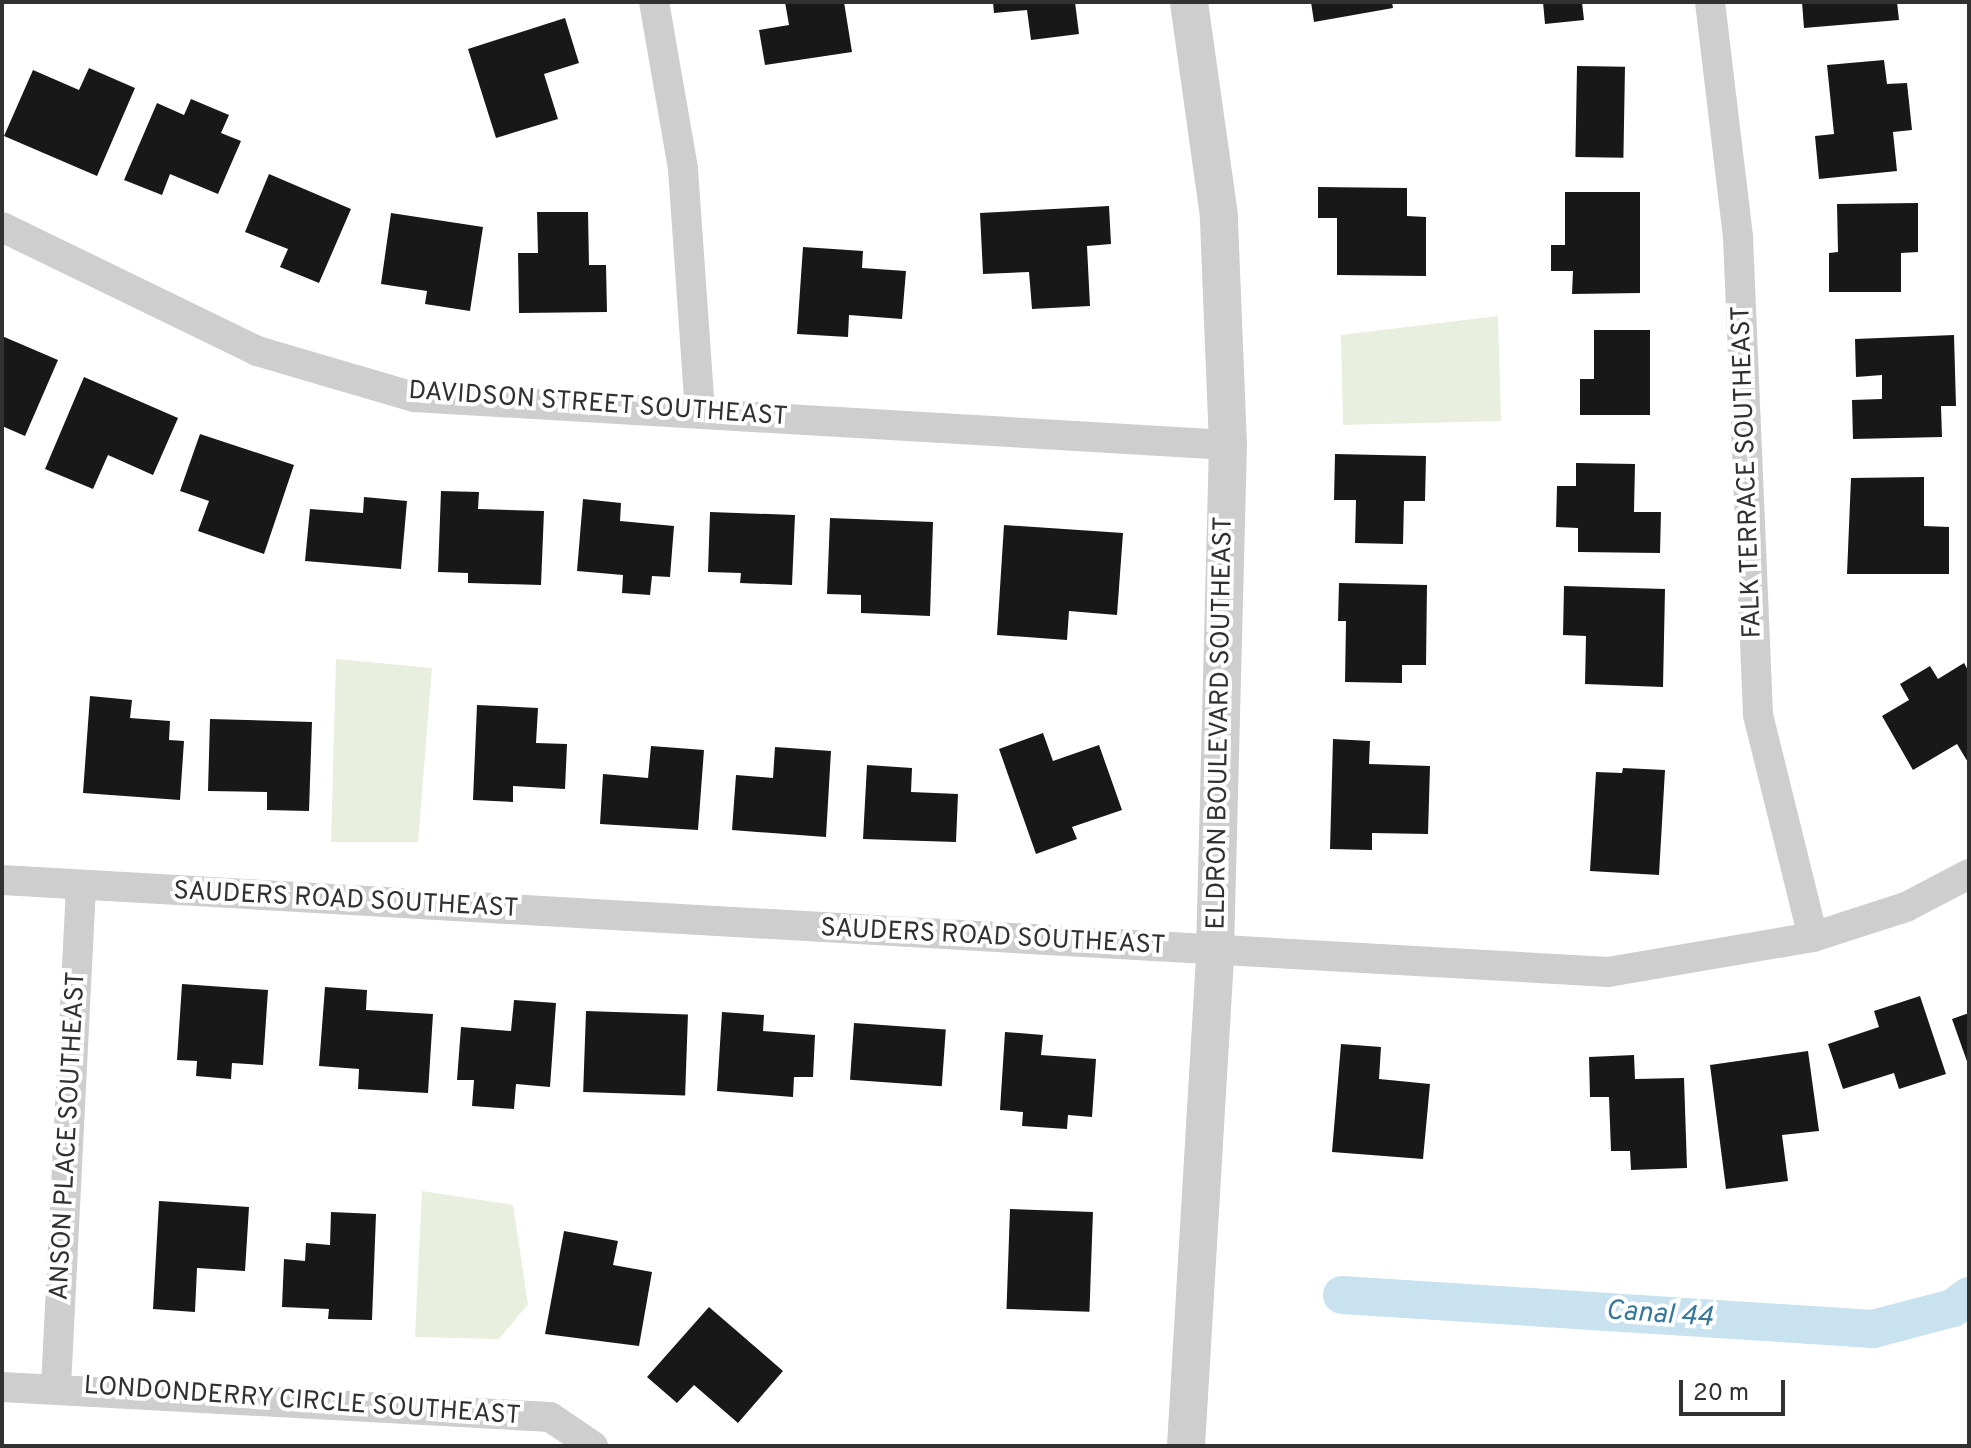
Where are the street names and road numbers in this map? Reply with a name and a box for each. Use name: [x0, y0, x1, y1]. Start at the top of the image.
street label: FALK TERRACE SOUTHEAST: [1727, 305, 1769, 639]
street label: DAVIDSON STREET SOUTHEAST: [407, 376, 789, 434]
street label: ELDRON BOULEVARD SOUTHEAST: [1202, 516, 1240, 930]
street label: SAUDERS ROAD SOUTHEAST: [173, 876, 519, 926]
street label: SAUDERS ROAD SOUTHEAST: [820, 913, 1166, 963]
street label: ANSON PLACE SOUTHEAST: [45, 971, 93, 1301]
street label: LONDONDERRY CIRCLE SOUTHEAST: [82, 1371, 522, 1433]

